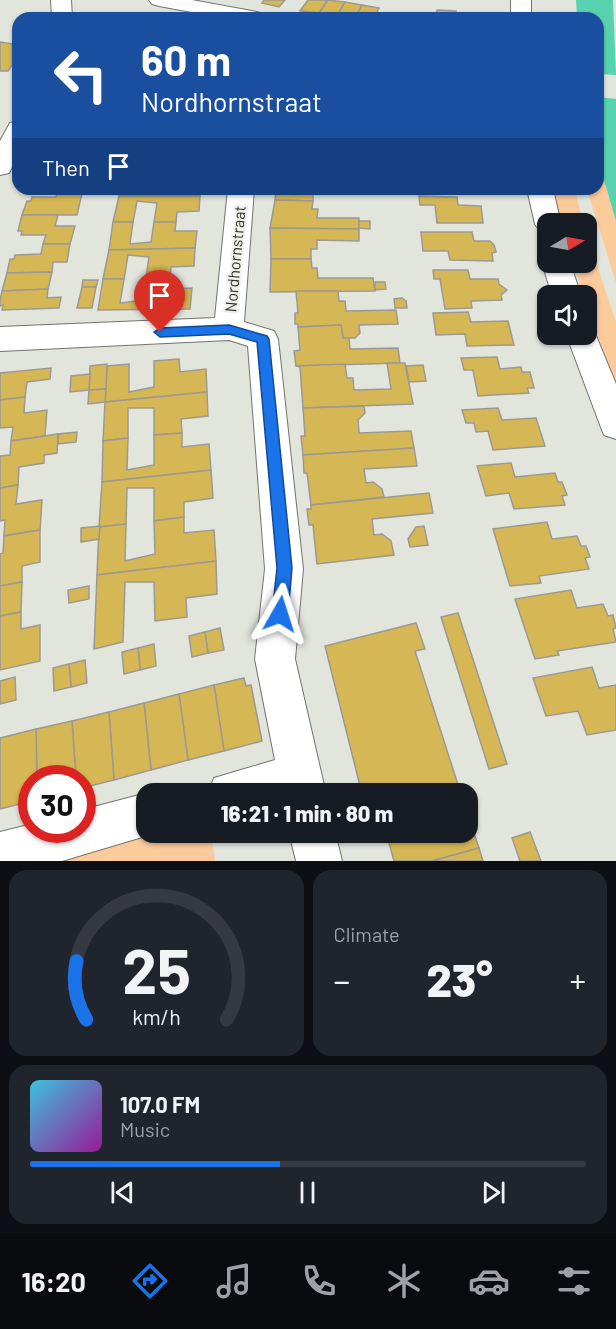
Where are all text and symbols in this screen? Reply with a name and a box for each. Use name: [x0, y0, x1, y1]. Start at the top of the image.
text: 60 m: [141, 34, 231, 84]
icon: left: [42, 36, 120, 114]
text: Nordhornstraat: [141, 85, 322, 117]
icon: arrive: [102, 150, 135, 183]
text: Then: [42, 154, 90, 180]
street label: Nordhornstraat: [220, 205, 249, 313]
north arrow: [537, 213, 597, 273]
map controls: [537, 213, 597, 345]
pin: [134, 270, 185, 332]
icon: arrive: [143, 279, 176, 312]
button: sound: [537, 285, 597, 345]
position arrow: [248, 582, 312, 646]
speed limit sign: 30: [18, 765, 96, 843]
text: 16:21 · 1 min · 80 m: [221, 800, 393, 826]
text: Climate: [334, 922, 400, 946]
text: 25: [122, 932, 191, 1006]
text: 23°: [427, 952, 493, 1006]
text: −: [334, 960, 350, 1000]
text: +: [569, 960, 586, 1000]
text: km/h: [132, 1004, 181, 1029]
text: 107.0 FM: [120, 1091, 200, 1117]
text: Music: [120, 1117, 170, 1141]
icon: previous: [106, 1176, 139, 1209]
icon: pause: [291, 1176, 324, 1209]
icon: next: [477, 1176, 510, 1209]
icon: directions: [129, 1260, 171, 1302]
icon: music: [213, 1260, 255, 1302]
icon: phone: [298, 1260, 340, 1302]
icon: climate: [383, 1260, 425, 1302]
icon: car: [468, 1260, 510, 1302]
icon: filters: [553, 1260, 595, 1302]
text: 16:20: [21, 1265, 86, 1297]

